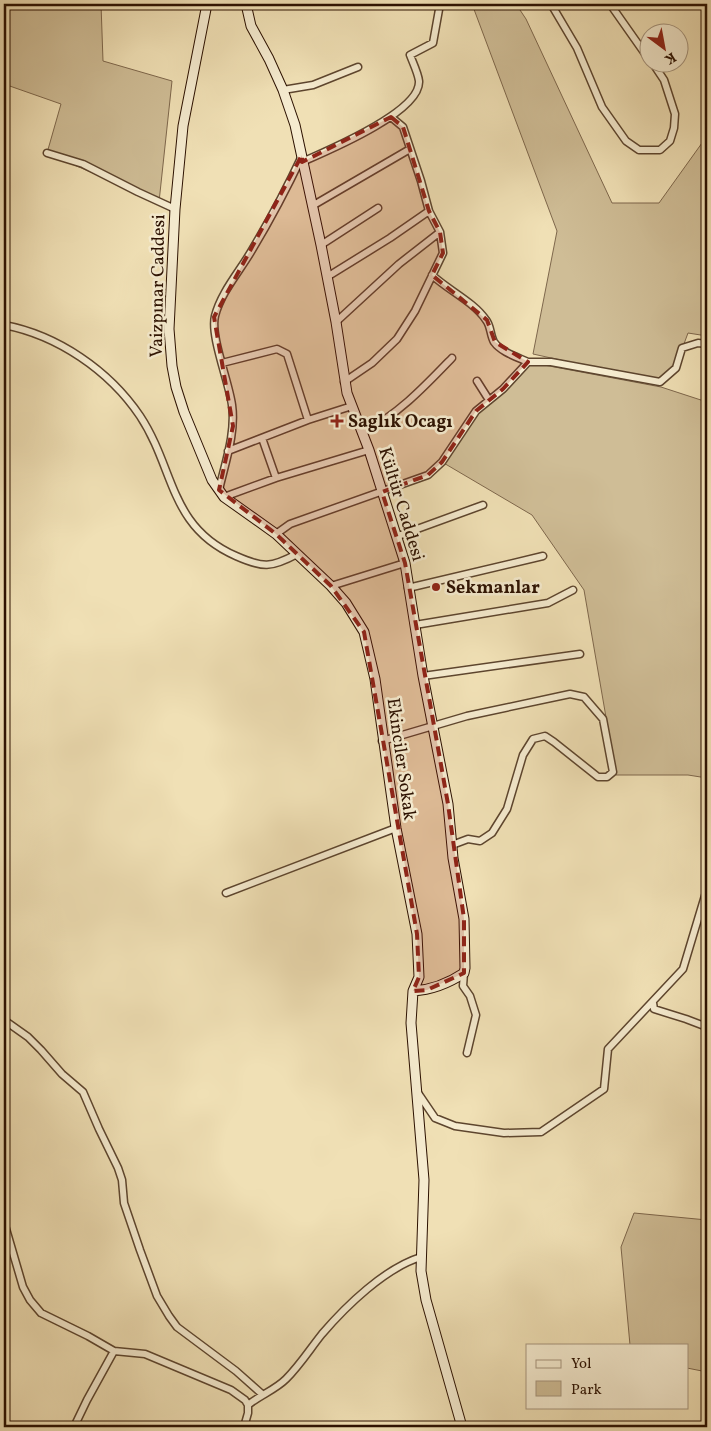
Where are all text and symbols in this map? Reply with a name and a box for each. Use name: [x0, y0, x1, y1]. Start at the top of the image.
north arrow: [638, 22, 688, 72]
text: K: [661, 47, 679, 68]
street label: Vaizpınar Caddesi: [145, 214, 172, 358]
place label: Saglık Ocagı: [348, 410, 453, 435]
marker: Saglık Ocagı: [330, 414, 344, 428]
street label: Kültür Caddesi: [371, 444, 430, 565]
place label: Sekmanlar: [446, 576, 540, 601]
marker: Sekmanlar: [430, 581, 442, 593]
street label: Ekinciler Sokak: [380, 696, 421, 822]
legend: [526, 1344, 688, 1408]
text: Yol: [571, 1354, 591, 1375]
text: Park: [571, 1380, 602, 1401]

